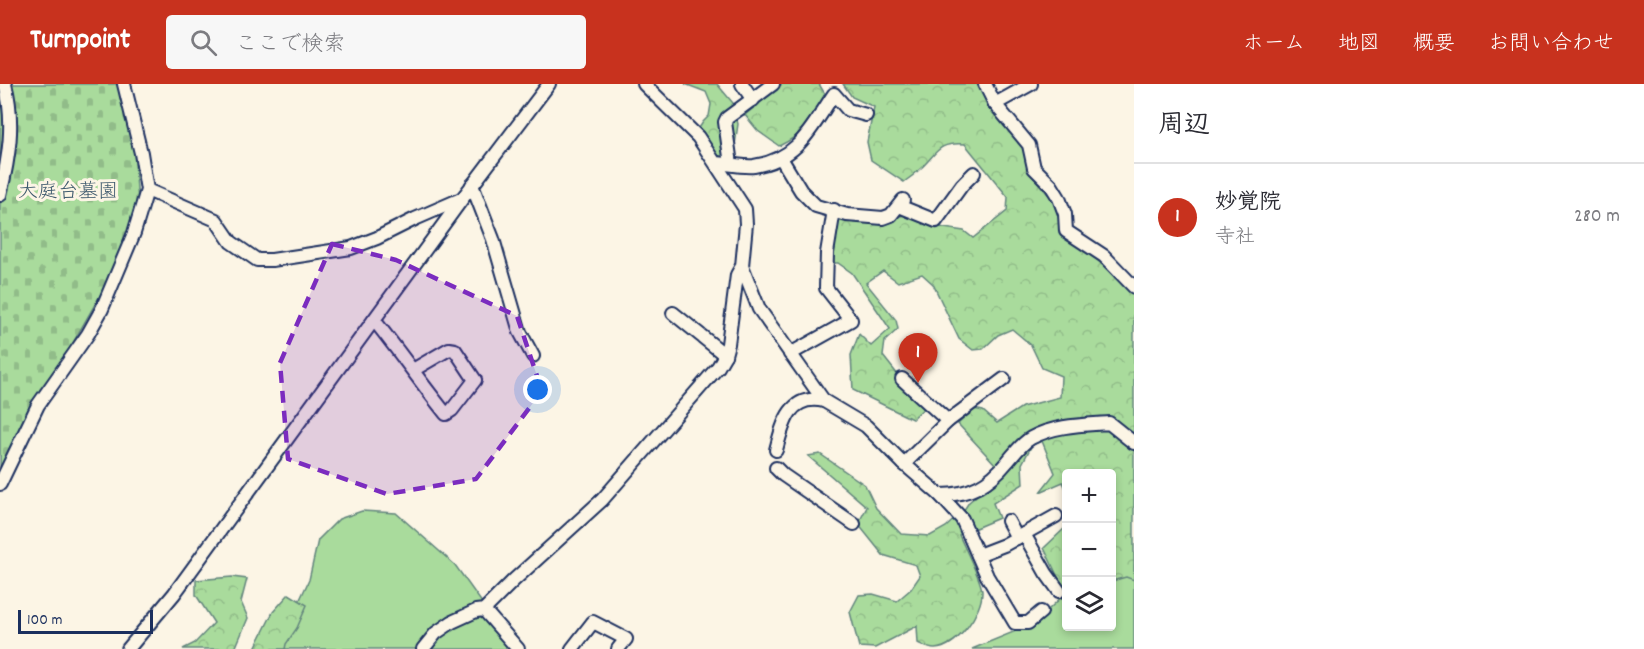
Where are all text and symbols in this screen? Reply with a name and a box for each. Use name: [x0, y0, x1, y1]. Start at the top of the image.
search box: [166, 15, 586, 69]
text: Turnpoint: [30, 22, 130, 62]
icon: search: [187, 26, 220, 59]
text: ここで検索: [235, 30, 345, 61]
text: ホーム: [1243, 30, 1305, 60]
text: 地図: [1338, 30, 1380, 60]
text: 概要: [1413, 30, 1455, 60]
text: お問い合わせ: [1488, 30, 1614, 60]
text: 周辺: [1158, 108, 1210, 145]
park label: 大庭台墓園: [18, 179, 118, 207]
text: 妙覚院: [1215, 188, 1281, 219]
text: 1: [1175, 203, 1180, 231]
text: 280 m: [1574, 203, 1620, 231]
text: 寺社: [1215, 224, 1255, 252]
pin: 1: [898, 334, 938, 383]
your location: [523, 375, 552, 404]
map controls: [1062, 469, 1116, 631]
button: +: [1062, 469, 1116, 523]
button: −: [1062, 523, 1116, 577]
button: layers: [1062, 577, 1116, 631]
scale bar: [18, 607, 153, 634]
text: 100 m: [27, 609, 63, 632]

